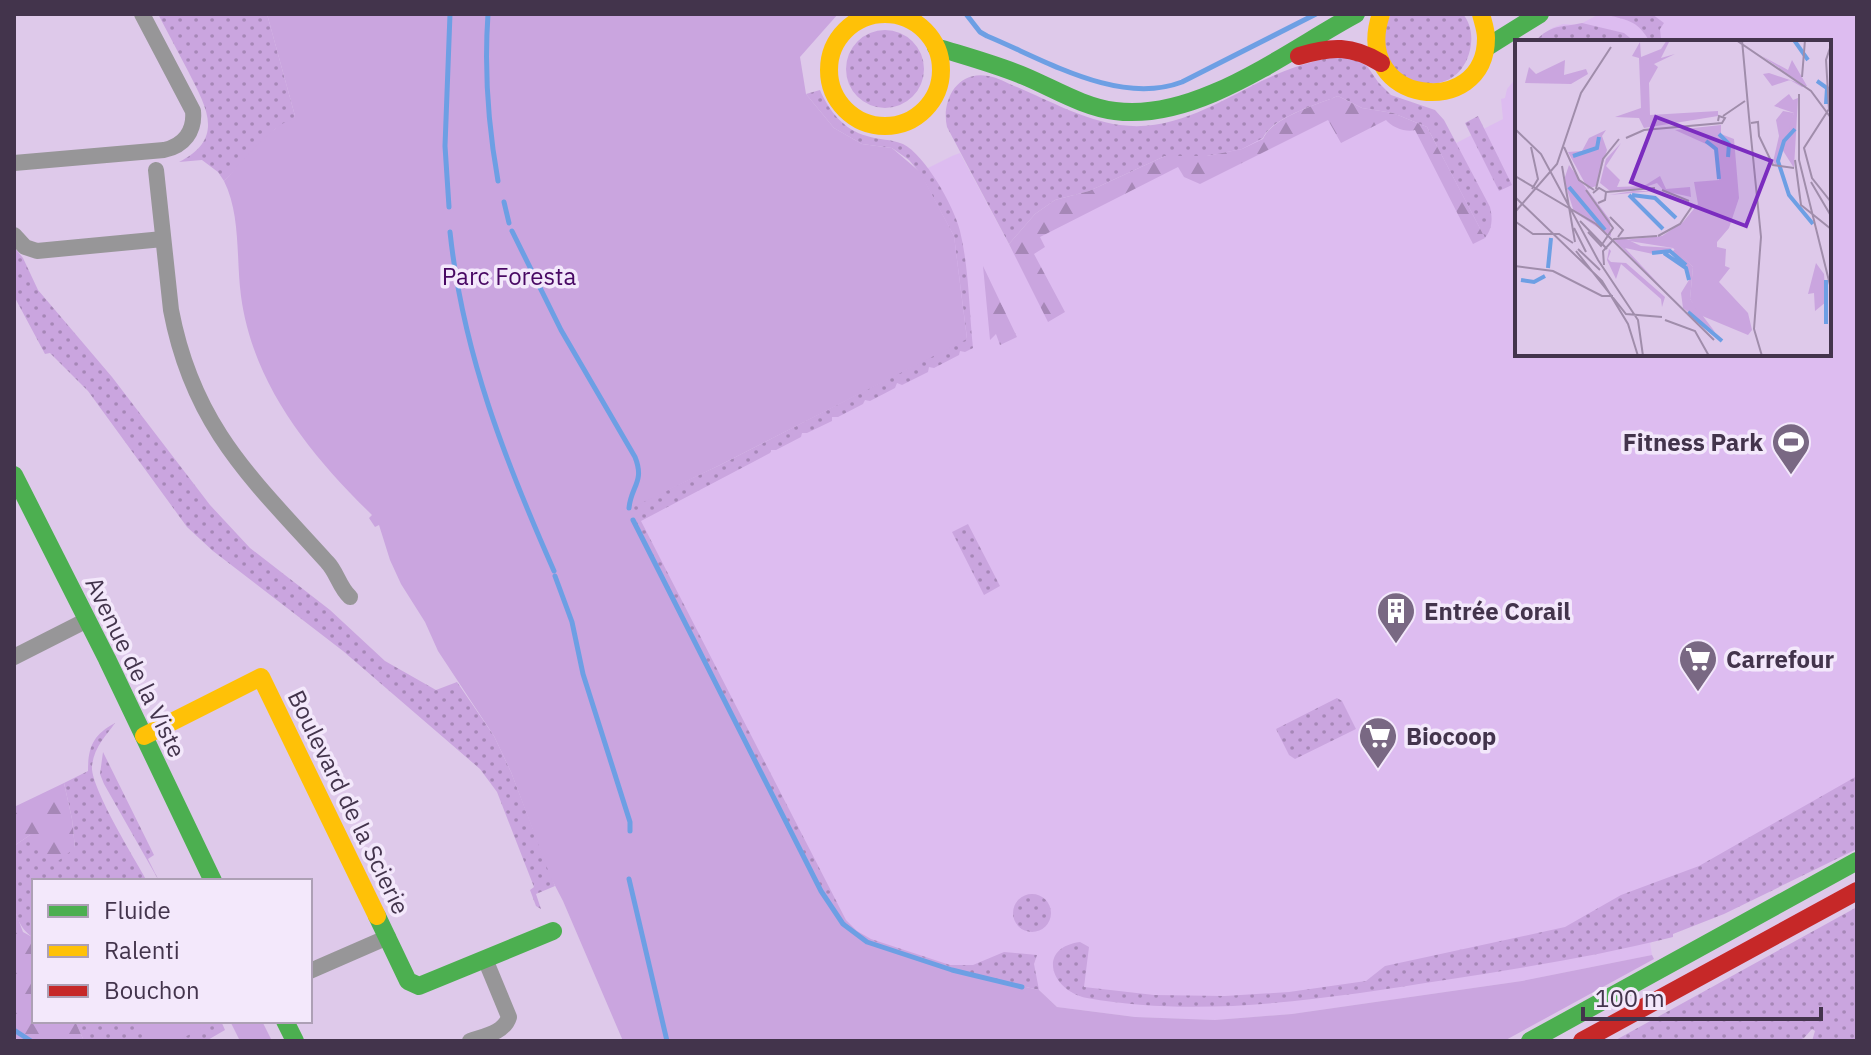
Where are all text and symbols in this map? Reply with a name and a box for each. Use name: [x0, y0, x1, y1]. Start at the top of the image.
inset map: [1515, 40, 1831, 356]
park label: Parc Foresta: [442, 260, 576, 292]
sports icon: Fitness Park: [1770, 421, 1812, 476]
place label: Fitness Park: [1623, 426, 1763, 458]
street label: Avenue de la Viste: [78, 571, 194, 763]
building icon: Entrée Corail: [1375, 590, 1417, 645]
place label: Entrée Corail: [1424, 595, 1571, 627]
supermarket icon: Carrefour: [1677, 638, 1719, 693]
place label: Carrefour: [1726, 643, 1834, 675]
street label: Boulevard de la Scierie: [281, 684, 417, 920]
supermarket icon: Biocoop: [1357, 715, 1399, 770]
place label: Biocoop: [1406, 720, 1496, 752]
legend: [32, 879, 312, 1023]
text: Fluide: [104, 894, 171, 926]
text: Ralenti: [104, 934, 180, 966]
scale bar: [1583, 971, 1821, 1021]
text: Bouchon: [104, 974, 200, 1006]
text: 100 m: [1595, 982, 1665, 1014]

